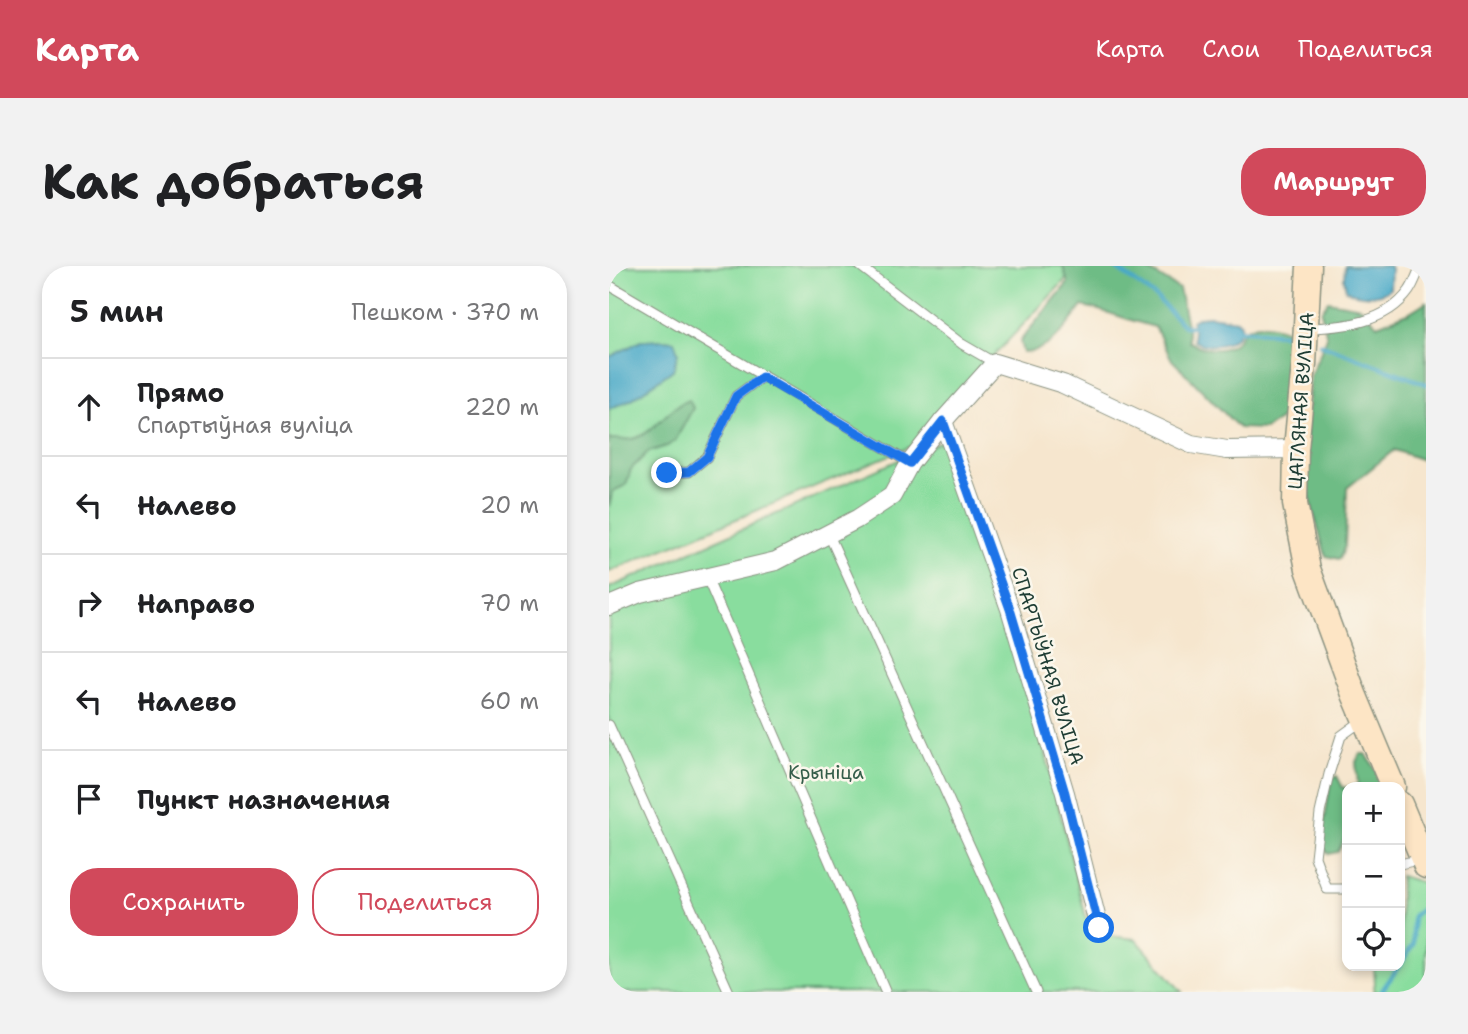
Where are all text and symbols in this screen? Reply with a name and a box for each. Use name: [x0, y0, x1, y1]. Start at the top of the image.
text: Карта: [35, 27, 139, 72]
text: Карта: [1096, 33, 1164, 65]
text: Слои: [1202, 33, 1260, 65]
text: Поделиться: [1298, 33, 1433, 65]
button: Маршрут: [1241, 148, 1426, 216]
text: Как добраться: [42, 149, 424, 215]
text: 5 мин: [70, 291, 164, 332]
text: Пешком · 370 m: [352, 297, 539, 327]
street label: ЦАГЛЯНАЯ ВУЛІЦА: [1282, 311, 1320, 491]
text: Прямо: [137, 375, 225, 410]
icon: ahead: [70, 388, 108, 426]
text: 220 m: [465, 392, 539, 422]
text: Спартыўная вуліца: [137, 410, 353, 440]
route end: [651, 457, 682, 488]
icon: left: [70, 486, 108, 524]
text: Налево: [137, 488, 237, 523]
text: 20 m: [480, 490, 539, 520]
street label: СПАРТЫЎНАЯ ВУЛІЦА: [1006, 564, 1090, 768]
icon: right: [70, 584, 108, 622]
text: Направо: [137, 586, 255, 621]
text: 70 m: [480, 588, 539, 618]
icon: left: [70, 682, 108, 720]
text: Налево: [137, 684, 237, 719]
text: 60 m: [480, 686, 539, 716]
park label: Крыніца: [788, 760, 864, 785]
icon: arrive: [70, 780, 108, 818]
text: Пункт назначения: [137, 782, 390, 817]
map controls: [1342, 782, 1405, 971]
button: +: [1342, 782, 1405, 845]
button: −: [1342, 845, 1405, 908]
button: Сохранить: [70, 868, 298, 936]
button: Поделиться: [312, 868, 539, 936]
button: locate: [1342, 908, 1405, 971]
route start: [1083, 912, 1114, 943]

